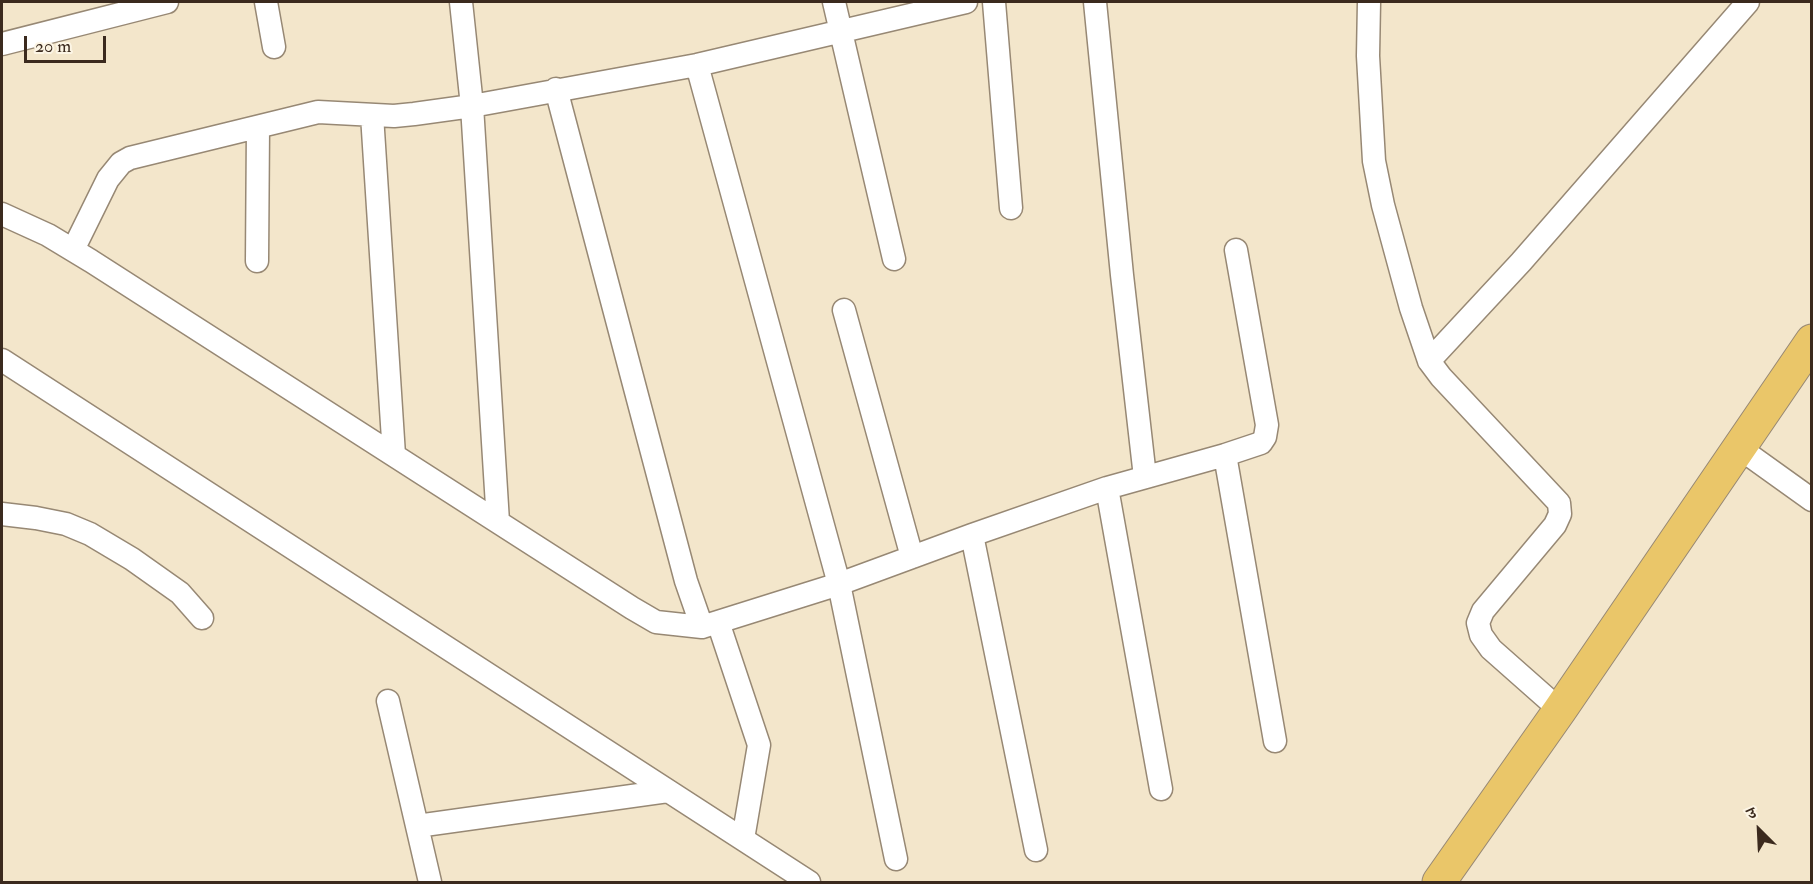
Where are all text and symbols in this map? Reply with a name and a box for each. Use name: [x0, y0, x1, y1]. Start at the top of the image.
scale bar: [27, 24, 110, 62]
text: 20 m: [35, 35, 71, 58]
north arrow: [1729, 800, 1789, 860]
text: उ: [1744, 803, 1759, 824]

